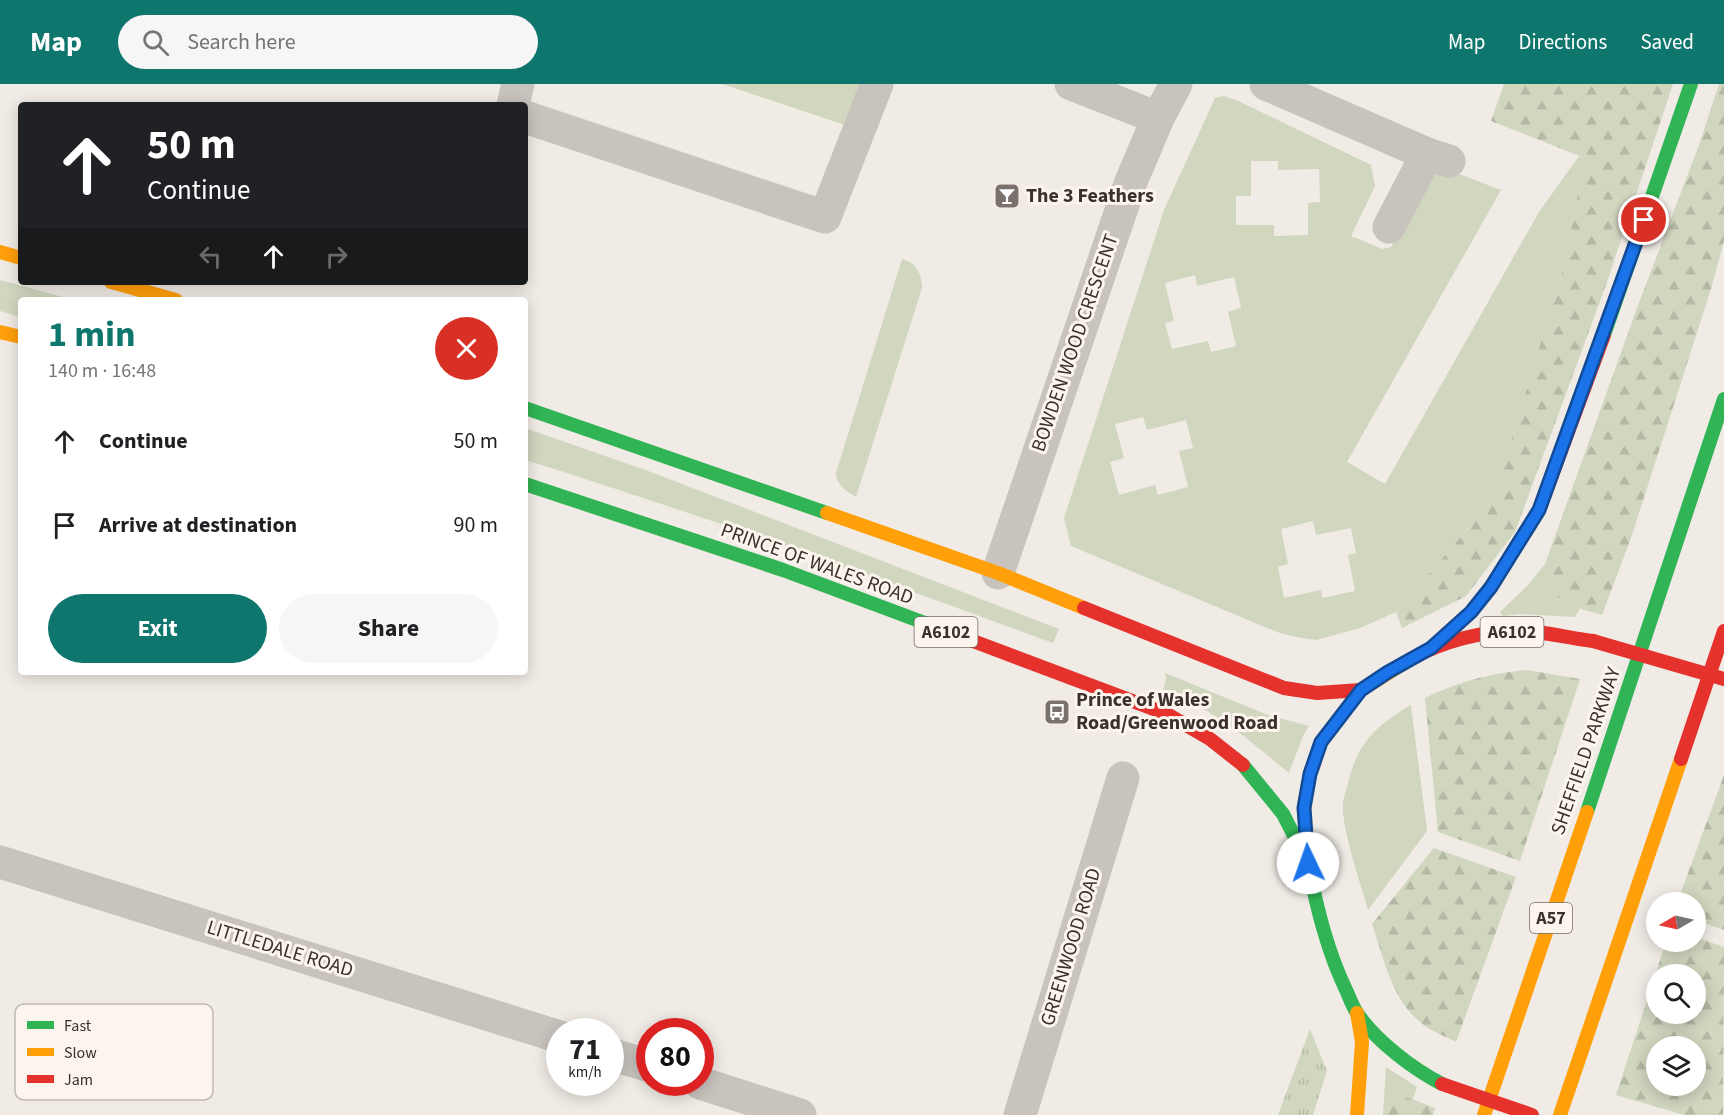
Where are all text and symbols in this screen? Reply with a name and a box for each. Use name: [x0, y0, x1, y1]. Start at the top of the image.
search box: [118, 15, 538, 69]
text: Map: [30, 22, 82, 62]
icon: search: [139, 26, 172, 59]
text: Search here: [187, 26, 296, 58]
text: Map: [1448, 27, 1486, 57]
text: Directions: [1519, 27, 1607, 57]
text: Saved: [1640, 27, 1694, 57]
text: 50 m: [147, 115, 236, 175]
icon: ahead: [48, 126, 126, 204]
text: Continue: [147, 171, 250, 210]
bar icon: The 3 Feathers: [992, 181, 1022, 211]
place label: The 3 Feathers: [1026, 182, 1154, 210]
pin: [1618, 194, 1669, 245]
icon: arrive: [1627, 203, 1660, 236]
street label: BOWDEN WOOD CRESCENT: [1025, 230, 1126, 456]
icon: left: [194, 240, 227, 273]
icon: ahead: [257, 240, 290, 273]
icon: right: [320, 240, 353, 273]
text: 1 min: [48, 309, 136, 360]
button: close: [435, 317, 498, 380]
text: 140 m · 16:48: [48, 357, 156, 385]
icon: ahead: [48, 425, 81, 458]
text: Continue: [99, 425, 188, 457]
text: 50 m: [453, 425, 498, 457]
icon: arrive: [48, 509, 81, 542]
text: Arrive at destination: [99, 509, 297, 541]
text: 90 m: [453, 509, 498, 541]
street label: PRINCE OF WALES ROAD: [717, 516, 917, 612]
button: Exit: [48, 594, 267, 663]
button: Share: [279, 594, 498, 663]
road number: A6102: [914, 617, 978, 647]
road number: A6102: [1480, 617, 1544, 647]
street label: SHEFFIELD PARKWAY: [1544, 663, 1628, 839]
place label: Prince of Wales Road/Greenwood Road: [1076, 686, 1278, 737]
bus stop icon: Prince of Wales Road/Greenwood Road: [1042, 697, 1072, 727]
position arrow: [1276, 831, 1340, 895]
street label: GREENWOOD ROAD: [1034, 865, 1108, 1029]
north arrow: [1646, 892, 1706, 952]
map controls: [1646, 892, 1706, 1096]
road number: A57: [1530, 903, 1572, 933]
street label: LITTLEDALE ROAD: [203, 913, 357, 985]
button: search: [1646, 964, 1706, 1024]
legend: [15, 1004, 213, 1100]
text: Fast: [64, 1015, 92, 1037]
speed limit sign: 80: [636, 1018, 714, 1096]
text: 71: [569, 1028, 601, 1071]
button: layers: [1646, 1036, 1706, 1096]
text: Slow: [64, 1042, 97, 1064]
text: km/h: [568, 1062, 602, 1083]
text: Jam: [64, 1069, 93, 1091]

